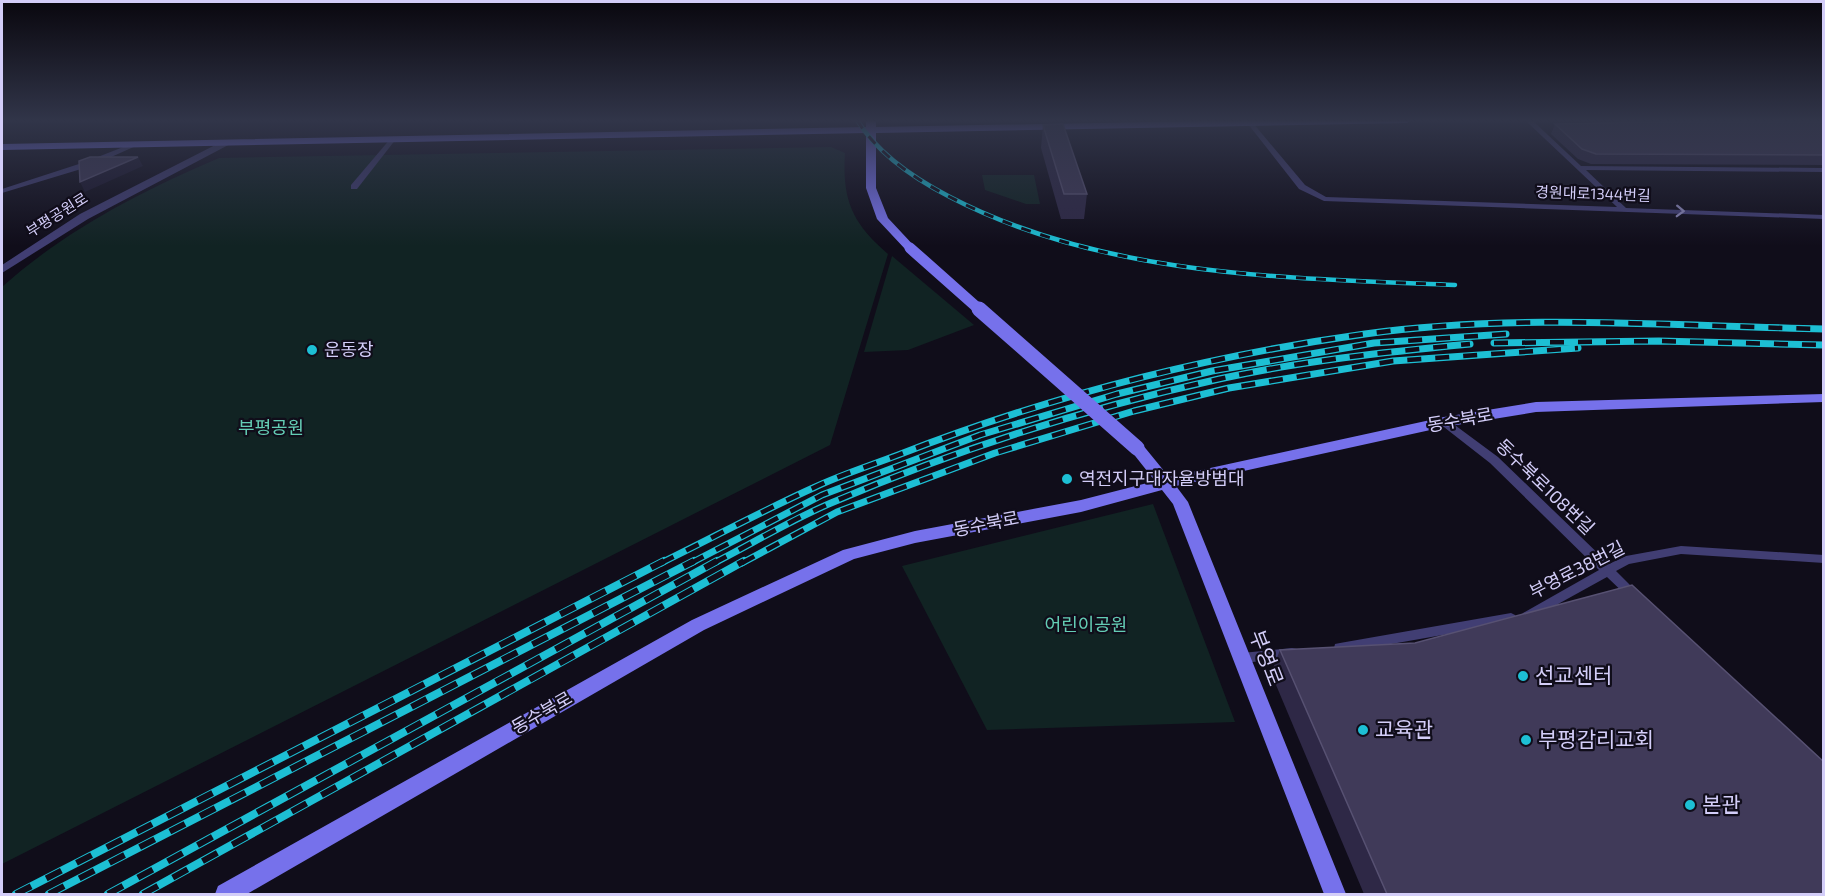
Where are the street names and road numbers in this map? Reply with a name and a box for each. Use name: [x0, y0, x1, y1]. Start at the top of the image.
street label: 경원대로1344번길: [1535, 182, 1651, 204]
street label: 부평공원로: [22, 188, 91, 240]
street label: 동수북로: [1425, 402, 1494, 436]
street label: 동수북로108번길: [1492, 434, 1599, 539]
street label: 동수북로: [951, 506, 1020, 540]
street label: 부영로38번길: [1525, 536, 1628, 602]
street label: 부영로: [1245, 626, 1289, 689]
street label: 동수북로: [507, 686, 576, 738]

